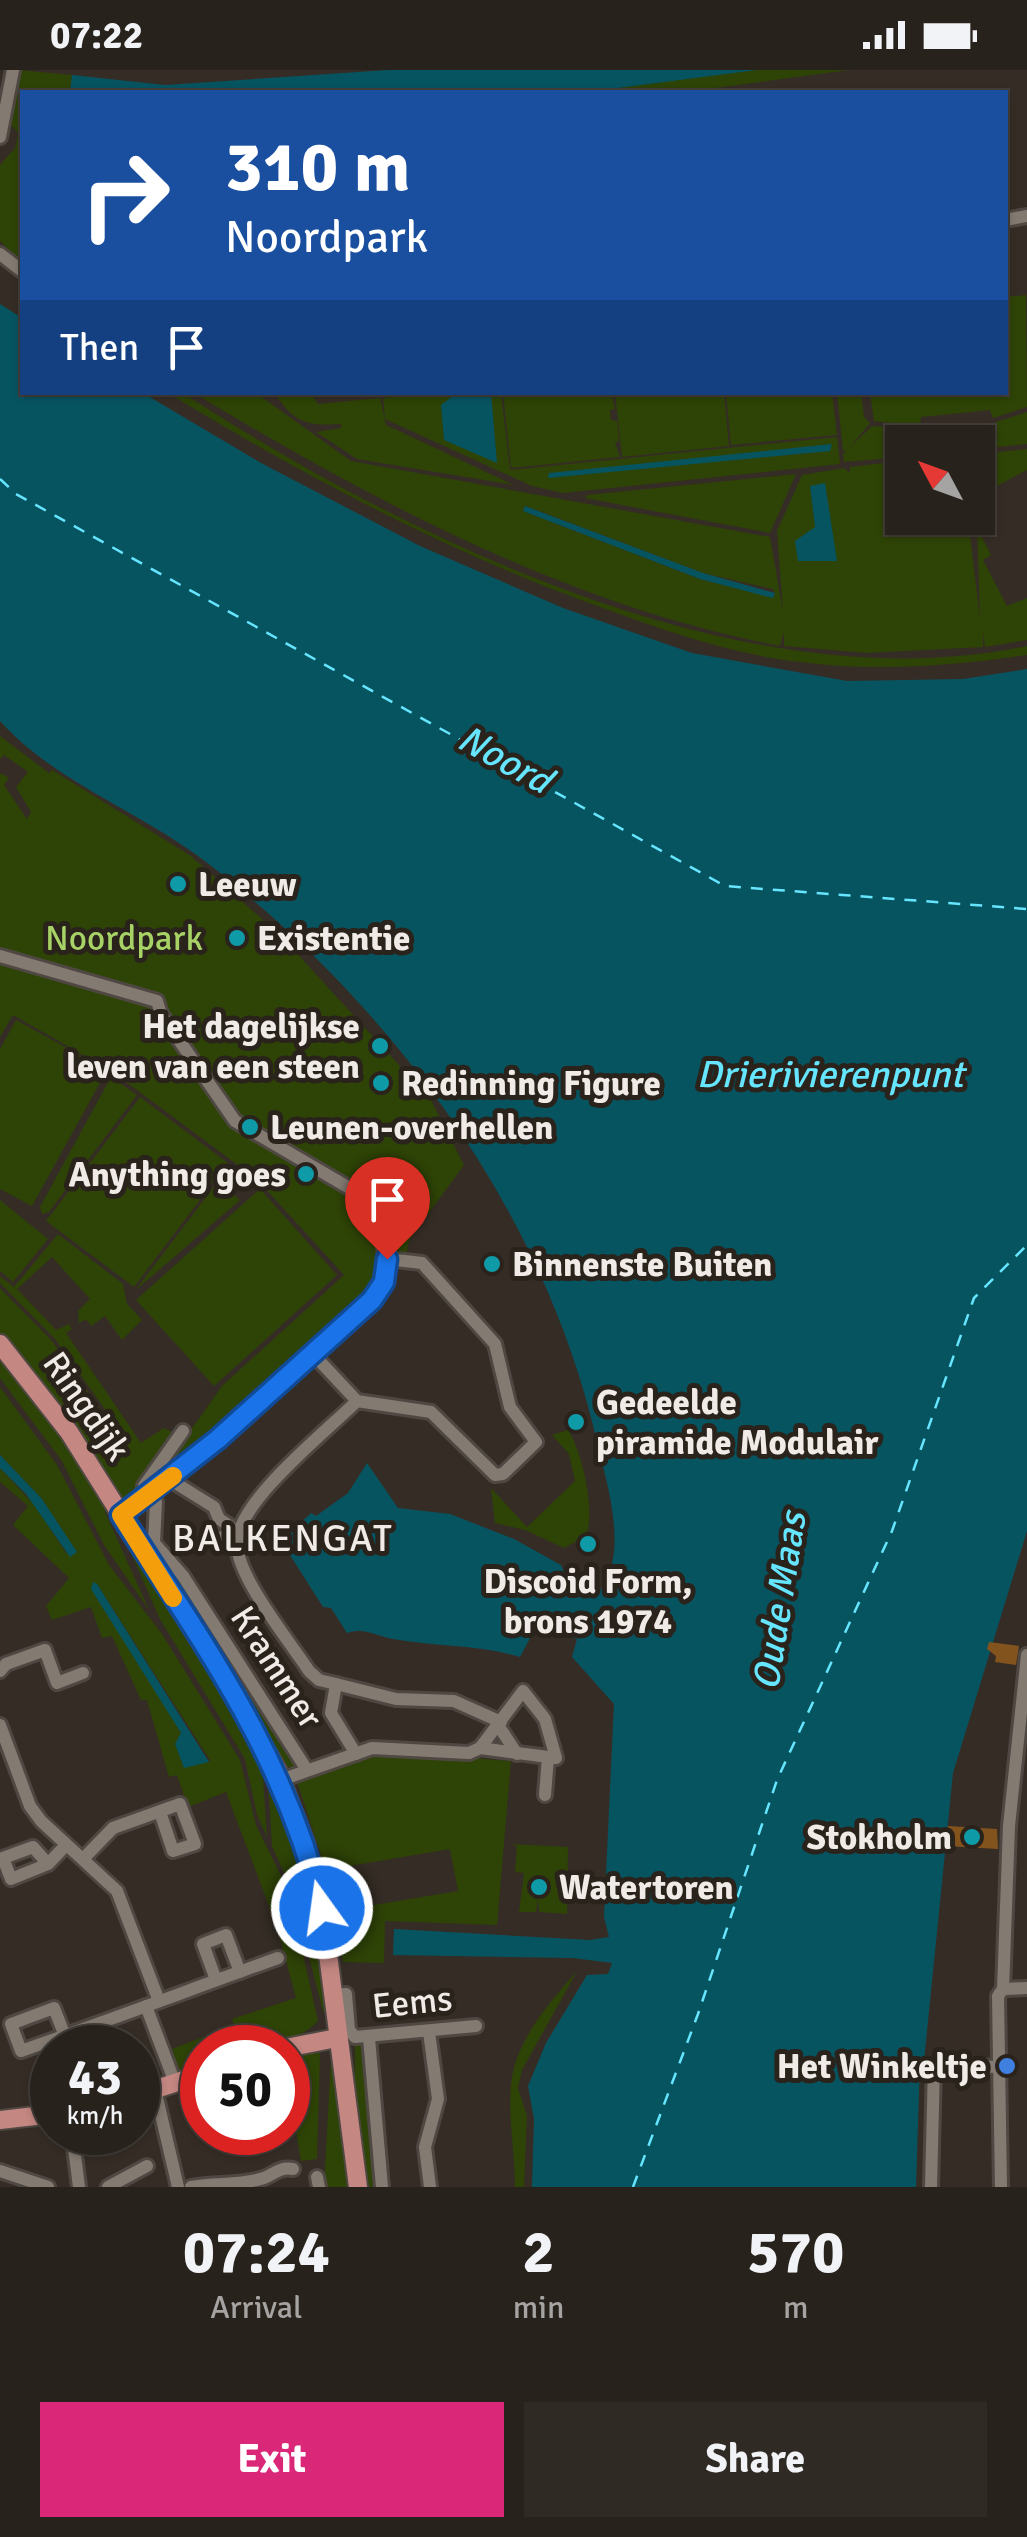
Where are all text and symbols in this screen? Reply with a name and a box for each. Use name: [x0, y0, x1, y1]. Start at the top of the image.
text: 07:22: [50, 12, 143, 59]
text: 310 m: [225, 124, 410, 210]
icon: right: [60, 130, 190, 260]
text: Noordpark: [225, 210, 428, 265]
icon: arrive: [159, 320, 214, 375]
text: Then: [60, 324, 139, 371]
north arrow: [885, 425, 995, 535]
map controls: [885, 425, 995, 535]
water label: Noord: [450, 715, 563, 806]
place label: Leeuw: [198, 863, 297, 906]
marker: Leeuw: [167, 873, 189, 895]
park label: Noordpark: [45, 917, 203, 960]
place label: Existentie: [257, 917, 410, 960]
marker: Existentie: [226, 927, 248, 949]
place label: Het dagelijkse leven van een steen: [66, 1005, 360, 1088]
marker: Het dagelijkse leven van een steen: [369, 1035, 391, 1057]
water label: Drierivierenpunt: [696, 1051, 967, 1098]
place label: Redinning Figure: [401, 1062, 661, 1105]
marker: Redinning Figure: [370, 1072, 392, 1094]
place label: Leunen-overhellen: [270, 1106, 553, 1149]
marker: Leunen-overhellen: [239, 1116, 261, 1138]
place label: Anything goes: [68, 1153, 286, 1196]
pin: [345, 1157, 430, 1260]
marker: Anything goes: [295, 1163, 317, 1185]
icon: arrive: [360, 1172, 415, 1227]
place label: Binnenste Buiten: [512, 1243, 773, 1286]
marker: Binnenste Buiten: [481, 1253, 503, 1275]
street label: Ringdijk: [34, 1343, 140, 1469]
place label: Gedeelde piramide Modulair: [596, 1381, 879, 1464]
marker: Gedeelde piramide Modulair: [565, 1411, 587, 1433]
water label: Oude Maas: [742, 1506, 817, 1693]
district label: BALKENGAT: [172, 1515, 394, 1562]
marker: Discoid Form, brons 1974: [577, 1533, 599, 1555]
place label: Discoid Form, brons 1974: [483, 1560, 693, 1643]
street label: Krammer: [221, 1598, 332, 1737]
place label: Stokholm: [807, 1816, 952, 1859]
marker: Stokholm: [961, 1826, 983, 1848]
position arrow: [270, 1856, 374, 1960]
place label: Watertoren: [559, 1866, 734, 1909]
marker: Watertoren: [528, 1876, 550, 1898]
street label: Eems: [370, 1977, 454, 2028]
speed limit sign: 50: [180, 2025, 310, 2155]
place label: Het Winkeltje: [777, 2045, 987, 2088]
text: 43: [68, 2047, 122, 2109]
marker: Het Winkeltje: [996, 2055, 1018, 2077]
text: km/h: [67, 2100, 123, 2131]
text: 07:24: [183, 2216, 330, 2290]
text: 2: [522, 2216, 555, 2290]
text: 570: [747, 2216, 844, 2290]
text: Arrival: [210, 2288, 302, 2327]
text: min: [513, 2288, 564, 2327]
text: m: [783, 2288, 808, 2327]
button: Exit: [40, 2402, 504, 2517]
button: Share: [524, 2402, 987, 2517]

